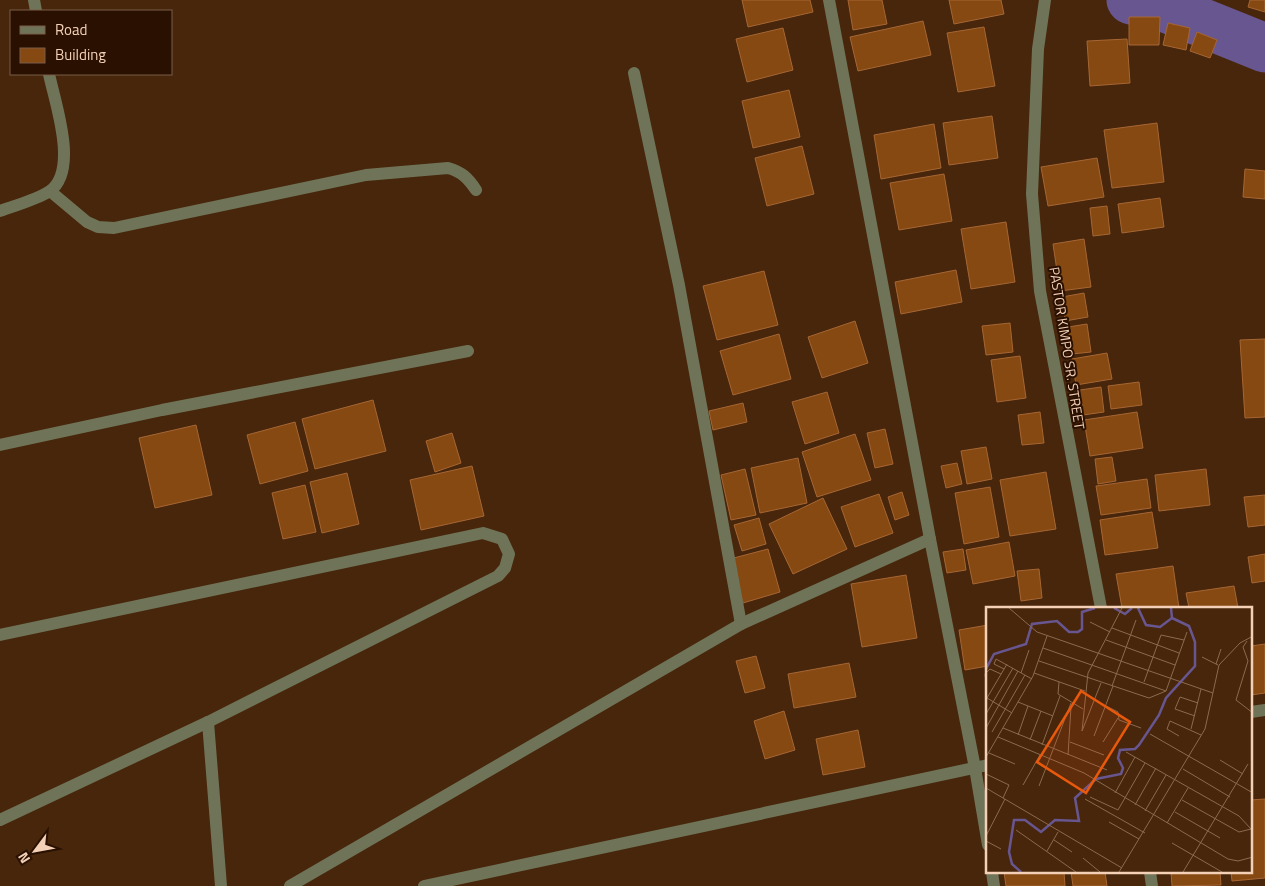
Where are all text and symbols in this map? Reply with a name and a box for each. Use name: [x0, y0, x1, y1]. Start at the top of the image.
legend: [10, 10, 172, 75]
text: Road: [55, 18, 87, 41]
text: Building: [55, 43, 106, 66]
street label: PASTOR KIMPO SR. STREET: [1044, 265, 1091, 431]
inset map: [986, 607, 1252, 874]
north arrow: [10, 826, 60, 876]
text: N: [12, 848, 35, 868]

